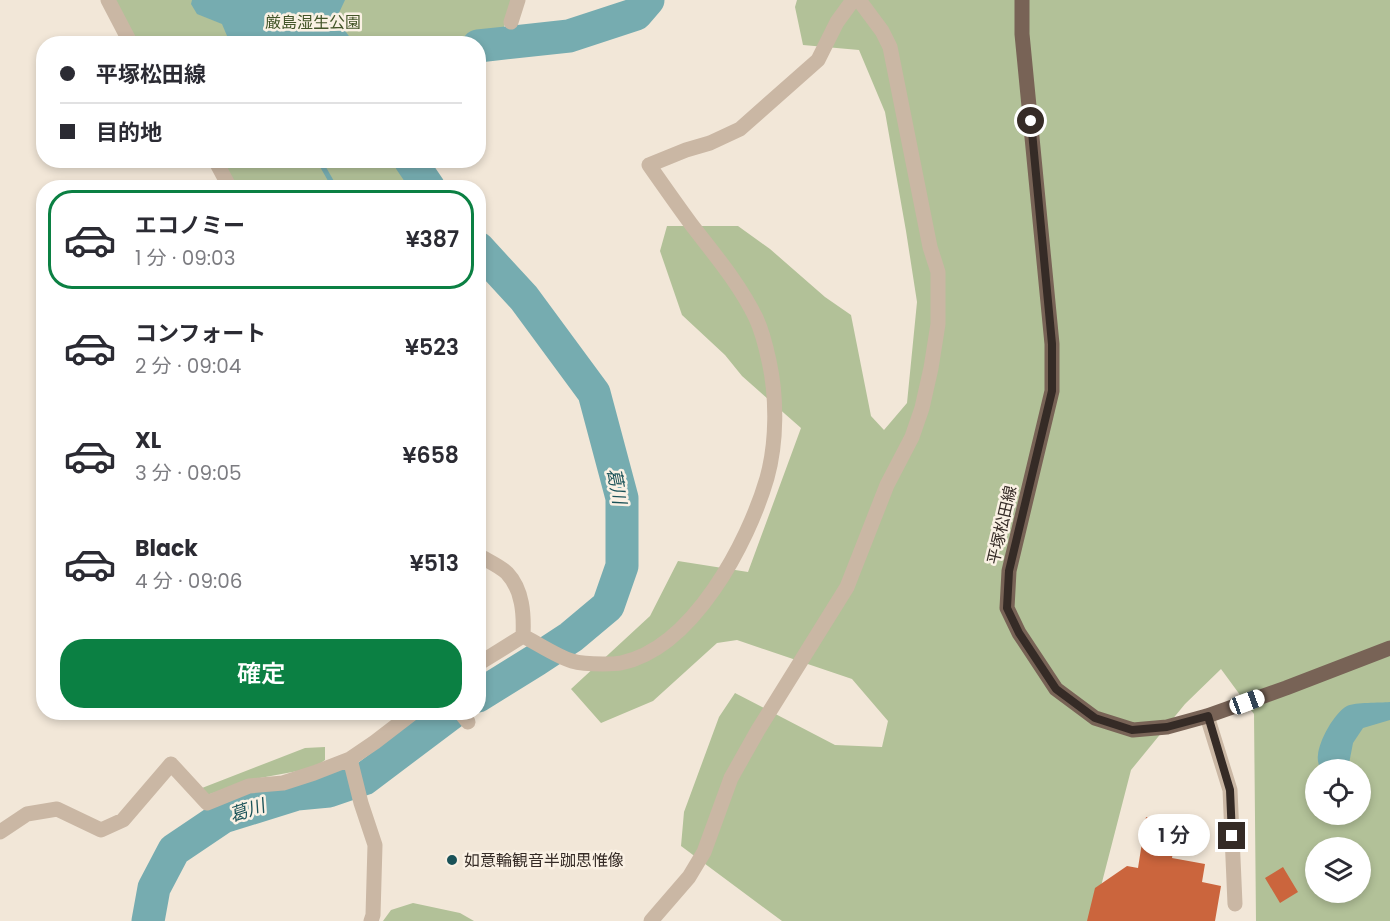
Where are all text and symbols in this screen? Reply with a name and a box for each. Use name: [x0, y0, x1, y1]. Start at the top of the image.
park label: 厳島湿生公園: [265, 11, 361, 34]
text: 平塚松田線: [96, 59, 206, 90]
route start: [1017, 107, 1044, 134]
text: 目的地: [96, 117, 162, 148]
text: エコノミー: [135, 210, 245, 241]
icon: car: [63, 213, 117, 267]
text: ¥387: [406, 224, 459, 255]
text: 1 分 · 09:03: [135, 244, 235, 272]
text: コンフォート: [135, 318, 266, 349]
icon: car: [63, 321, 117, 375]
text: ¥523: [405, 332, 459, 363]
text: 2 分 · 09:04: [135, 352, 241, 380]
text: XL: [135, 425, 161, 456]
icon: car: [63, 429, 117, 483]
text: ¥658: [403, 440, 459, 471]
text: 3 分 · 09:05: [135, 459, 242, 487]
water label: 葛川: [601, 466, 633, 508]
street label: 平塚松田線: [982, 483, 1022, 567]
text: Black: [135, 533, 198, 564]
icon: car: [63, 537, 117, 591]
text: ¥513: [410, 548, 459, 579]
text: 4 分 · 09:06: [135, 567, 243, 595]
button: 確定: [60, 639, 462, 708]
car: [1227, 687, 1267, 717]
map controls: [1305, 759, 1371, 903]
button: locate: [1305, 759, 1371, 825]
water label: 葛川: [226, 792, 270, 827]
callout: 1 分: [1139, 815, 1211, 857]
text: 1 分: [1158, 821, 1190, 849]
route end: [1218, 822, 1245, 849]
button: layers: [1305, 837, 1371, 903]
place label: 如意輪観音半跏思惟像: [464, 849, 624, 872]
marker: 如意輪観音半跏思惟像: [445, 853, 459, 867]

